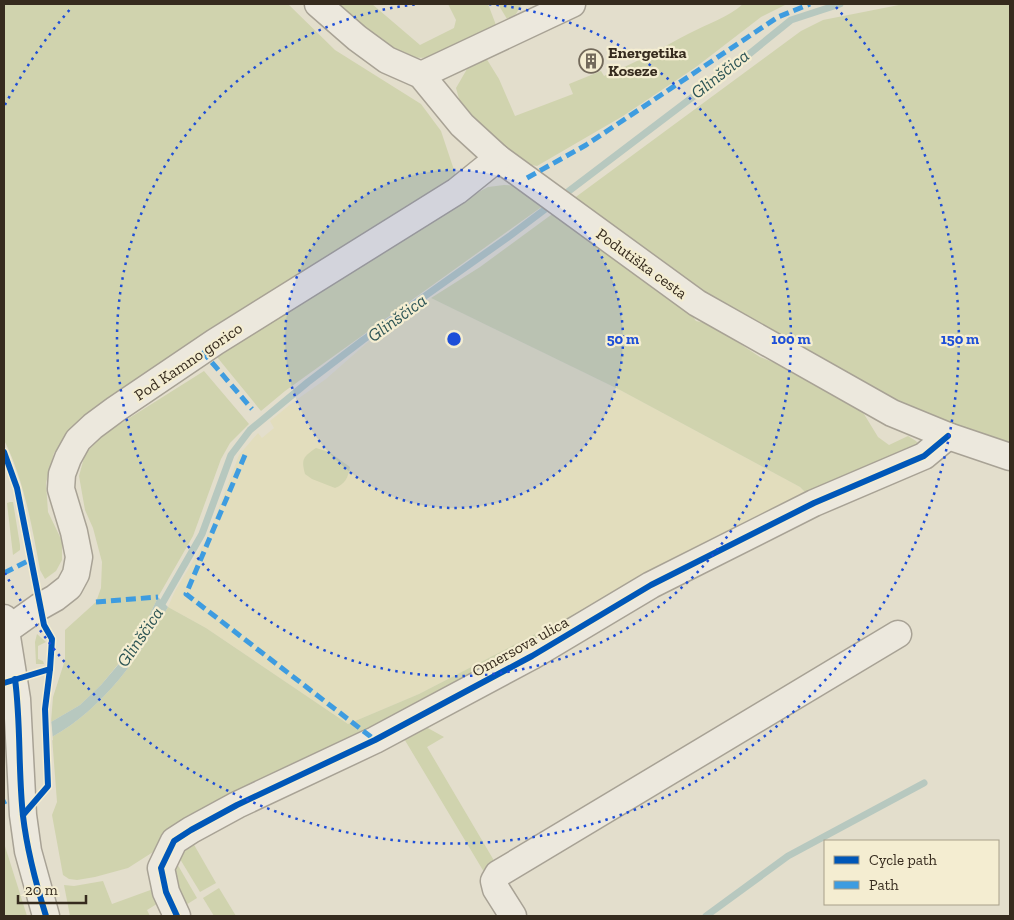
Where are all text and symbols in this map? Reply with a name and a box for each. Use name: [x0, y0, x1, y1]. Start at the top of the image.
place label: Energetika Koseze: [608, 43, 687, 80]
water label: Glinščica: [687, 45, 753, 103]
building icon: Energetika Koseze: [578, 48, 604, 74]
street label: Podutiška cesta: [593, 224, 691, 303]
water label: Glinščica: [363, 289, 431, 347]
street label: Pod Kamno gorico: [131, 318, 246, 405]
centre of rings: [445, 330, 463, 348]
text: 50 m: [607, 330, 639, 348]
text: 100 m: [771, 330, 811, 348]
text: 150 m: [941, 330, 979, 348]
water label: Glinščica: [112, 603, 168, 671]
street label: Omersova ulica: [469, 612, 572, 681]
legend: [824, 840, 999, 905]
text: Cycle path: [869, 851, 938, 869]
scale bar: [18, 872, 85, 904]
text: Path: [869, 876, 899, 894]
text: 20 m: [25, 881, 58, 899]

